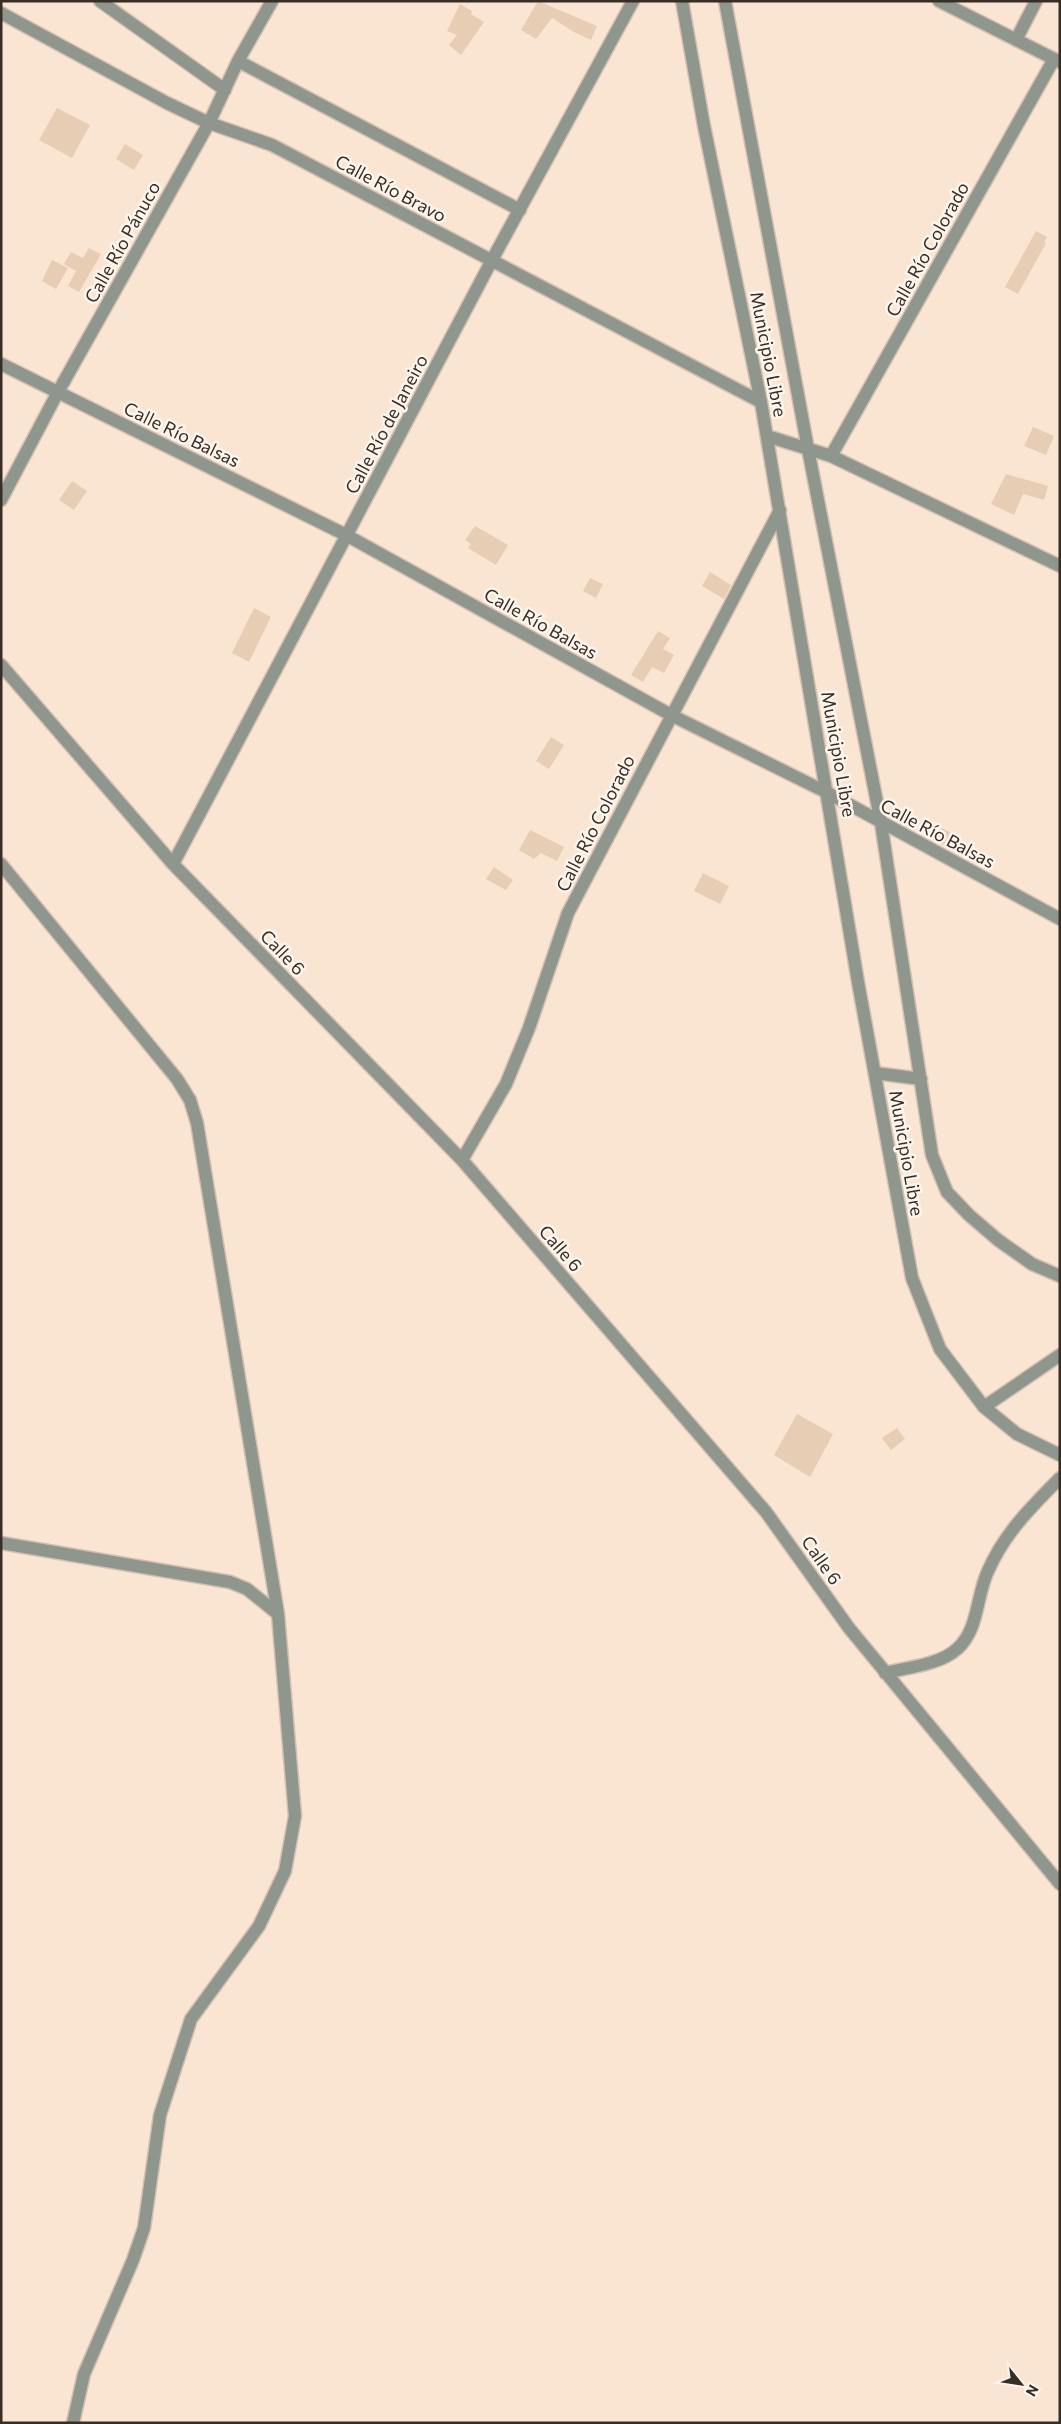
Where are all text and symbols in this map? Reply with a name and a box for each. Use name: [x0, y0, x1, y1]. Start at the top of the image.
street label: Calle Río Bravo: [332, 150, 450, 226]
street label: Calle Río Pánuco: [80, 177, 164, 307]
street label: Calle Río Colorado: [881, 178, 973, 320]
street label: Municipio Libre: [746, 289, 792, 419]
street label: Calle Río de Janeiro: [340, 351, 432, 497]
street label: Calle Río Balsas: [120, 396, 244, 472]
street label: Calle Río Balsas: [481, 583, 601, 663]
street label: Municipio Libre: [817, 689, 861, 819]
street label: Calle Río Colorado: [551, 751, 639, 895]
street label: Calle Río Balsas: [877, 794, 999, 872]
street label: Calle 6: [256, 925, 310, 979]
street label: Municipio Libre: [885, 1088, 929, 1218]
street label: Calle 6: [535, 1220, 587, 1276]
street label: Calle 6: [797, 1531, 847, 1589]
north arrow: [996, 2359, 1046, 2409]
text: N: [1023, 2382, 1043, 2400]

